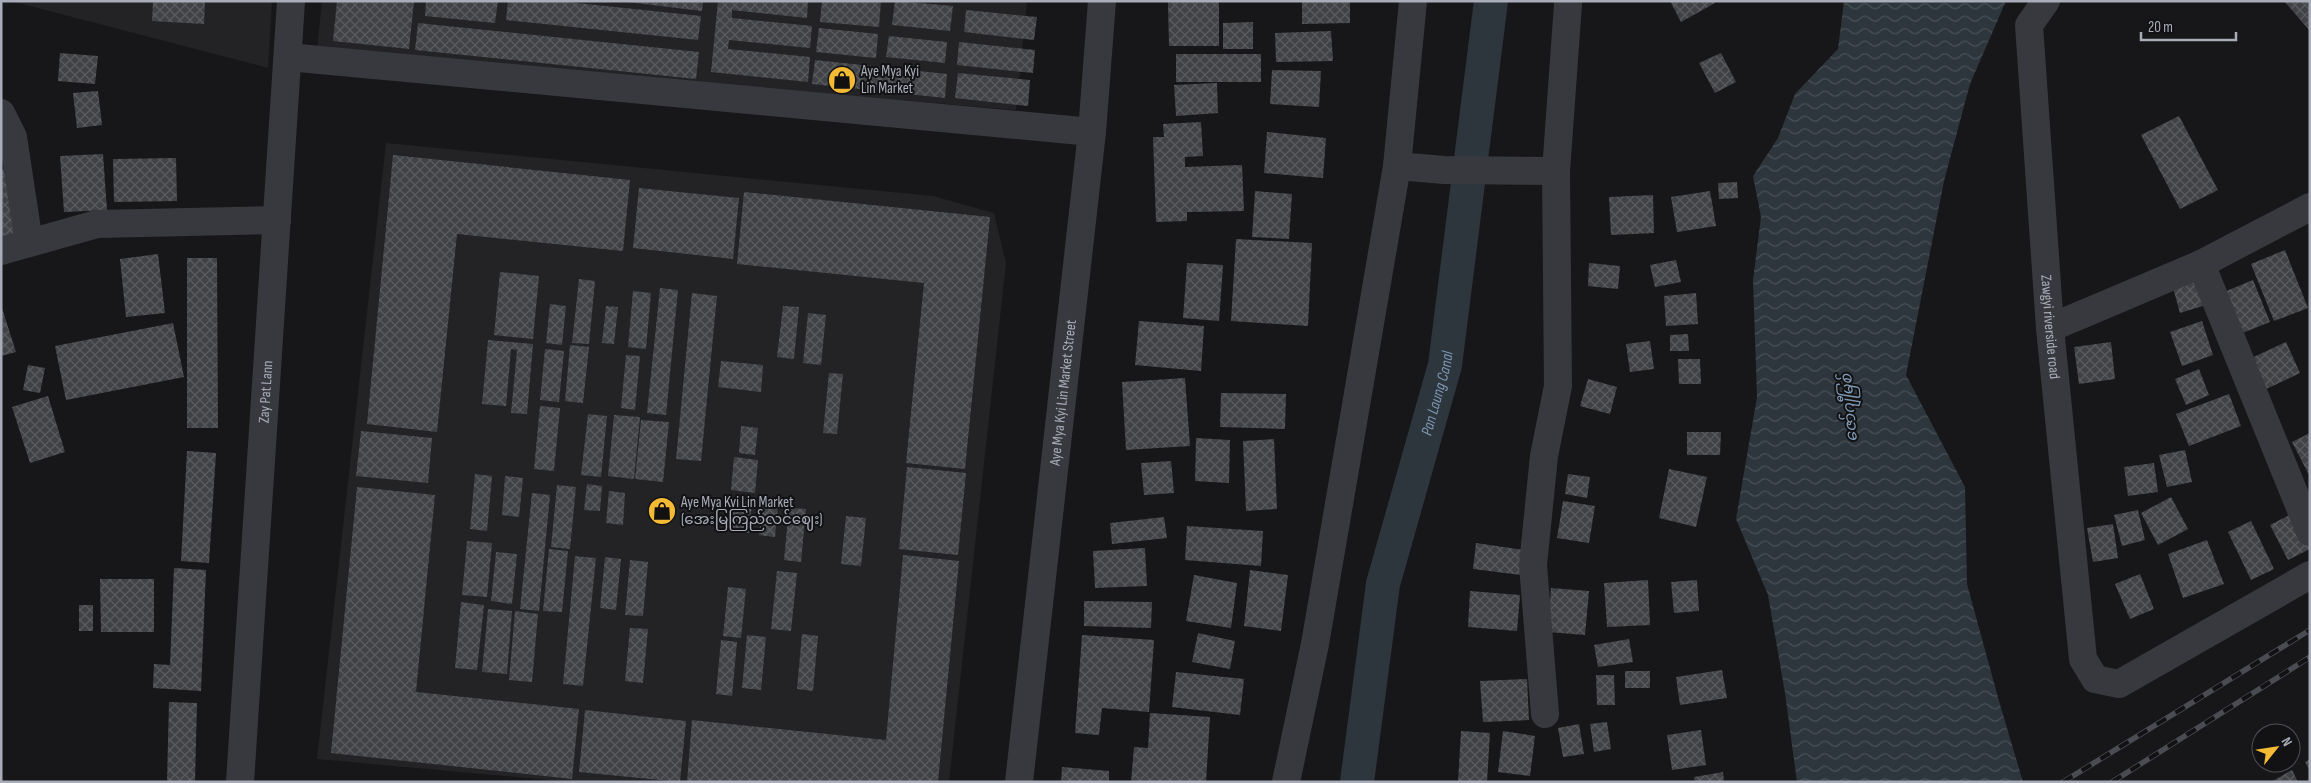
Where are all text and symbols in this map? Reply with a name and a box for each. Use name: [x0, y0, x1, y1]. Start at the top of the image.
scale bar: [2141, 10, 2236, 42]
text: 20 m: [2148, 18, 2173, 37]
place label: Aye Mya Kyi Lin Market: [860, 62, 919, 98]
shop icon: Aye Mya Kyi Lin Market: [827, 65, 857, 95]
street label: Zawgyi riverside road: [2036, 274, 2064, 380]
street label: Aye Mya Kyi Lin Market Street: [1046, 318, 1081, 467]
water label: Pan Laung Canal: [1417, 349, 1458, 438]
street label: Zay Pat Lann: [254, 360, 278, 424]
water label: ဇော်ဂျီမြစ်: [1834, 371, 1865, 443]
place label: Aye Mya Kyi Lin Market (အေးမြကြည်လင်ဈေး): [680, 493, 823, 531]
shop icon: Aye Mya Kyi Lin Market (အေးမြကြည်လင်ဈေး): [647, 496, 677, 526]
north arrow: [2251, 723, 2301, 773]
text: N: [2278, 734, 2296, 749]

